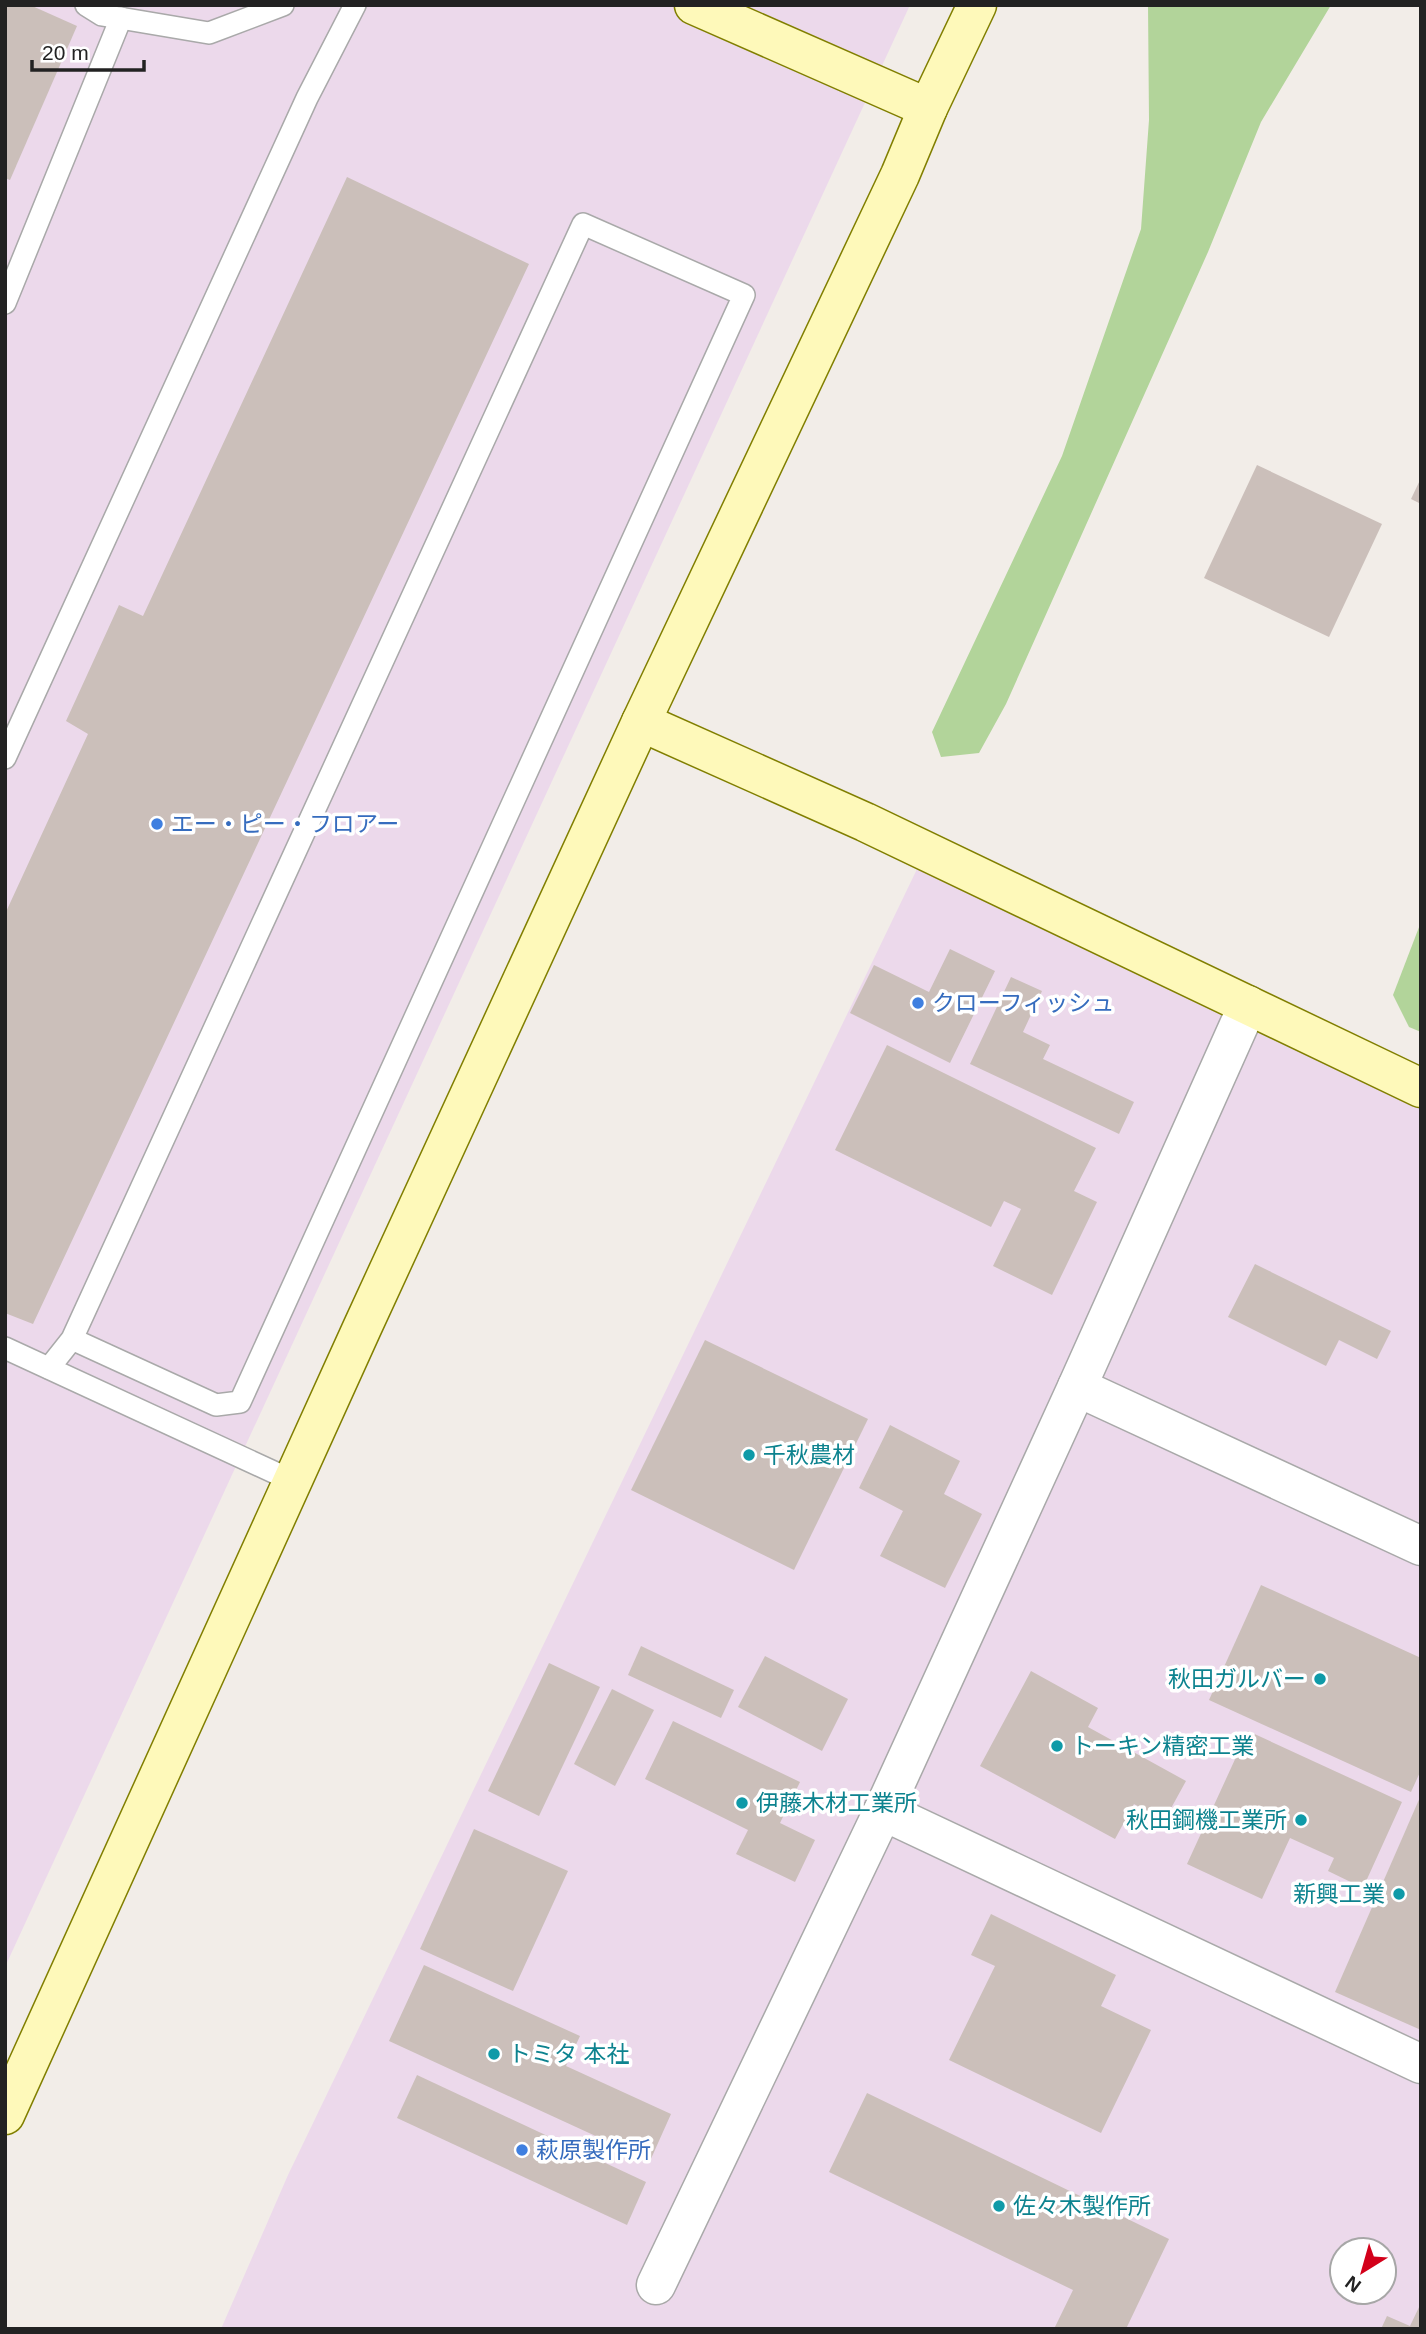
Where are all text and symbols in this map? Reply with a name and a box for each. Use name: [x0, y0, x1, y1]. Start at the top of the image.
scale bar: [32, 28, 144, 72]
text: 20 m: [42, 41, 89, 64]
place label: エー・ピー・フロアー: [171, 811, 400, 837]
marker: エー・ピー・フロアー: [149, 816, 165, 832]
place label: クローフィッシュ: [932, 990, 1114, 1016]
marker: クローフィッシュ: [910, 995, 926, 1011]
place label: 千秋農材: [763, 1442, 855, 1468]
marker: 千秋農材: [741, 1447, 757, 1463]
place label: 秋田ガルバー: [1168, 1666, 1306, 1692]
marker: 秋田ガルバー: [1312, 1671, 1328, 1687]
place label: トーキン精密工業: [1071, 1733, 1254, 1759]
marker: トーキン精密工業: [1049, 1738, 1065, 1754]
place label: 伊藤木材工業所: [756, 1790, 917, 1816]
marker: 伊藤木材工業所: [734, 1795, 750, 1811]
place label: 秋田鋼機工業所: [1126, 1807, 1287, 1833]
marker: 秋田鋼機工業所: [1293, 1812, 1309, 1828]
place label: 新興工業: [1293, 1881, 1385, 1907]
marker: 新興工業: [1391, 1886, 1407, 1902]
place label: トミタ 本社: [508, 2041, 629, 2067]
marker: トミタ 本社: [486, 2046, 502, 2062]
place label: 萩原製作所: [536, 2137, 651, 2163]
marker: 萩原製作所: [514, 2142, 530, 2158]
place label: 佐々木製作所: [1013, 2193, 1151, 2219]
marker: 佐々木製作所: [991, 2198, 1007, 2214]
north arrow: [1328, 2236, 1398, 2306]
text: N: [1341, 2272, 1365, 2297]

